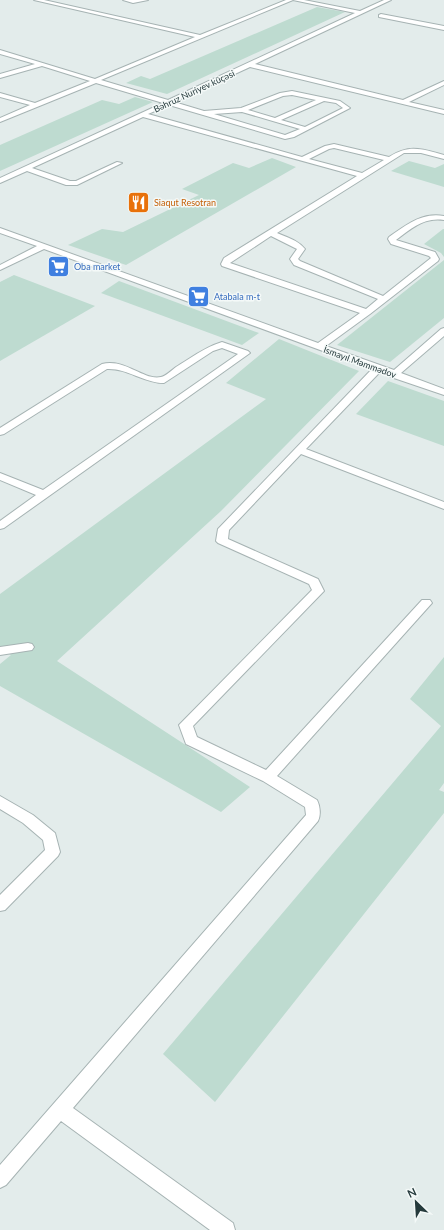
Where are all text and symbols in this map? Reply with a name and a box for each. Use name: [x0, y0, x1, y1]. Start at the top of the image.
street label: Bəhruz Nuriyev küçəsi: [152, 67, 236, 115]
restaurant icon: Siaqut Resotran: [126, 189, 152, 215]
place label: Siaqut Resotran: [154, 197, 216, 208]
supermarket icon: Oba market: [46, 253, 72, 279]
place label: Oba market: [74, 261, 121, 272]
supermarket icon: Atabala m-t: [185, 283, 211, 309]
place label: Atabala m-t: [214, 291, 261, 302]
street label: İsmayıl Məmmədov: [322, 344, 398, 380]
north arrow: [396, 1182, 436, 1222]
text: N: [405, 1185, 418, 1200]

